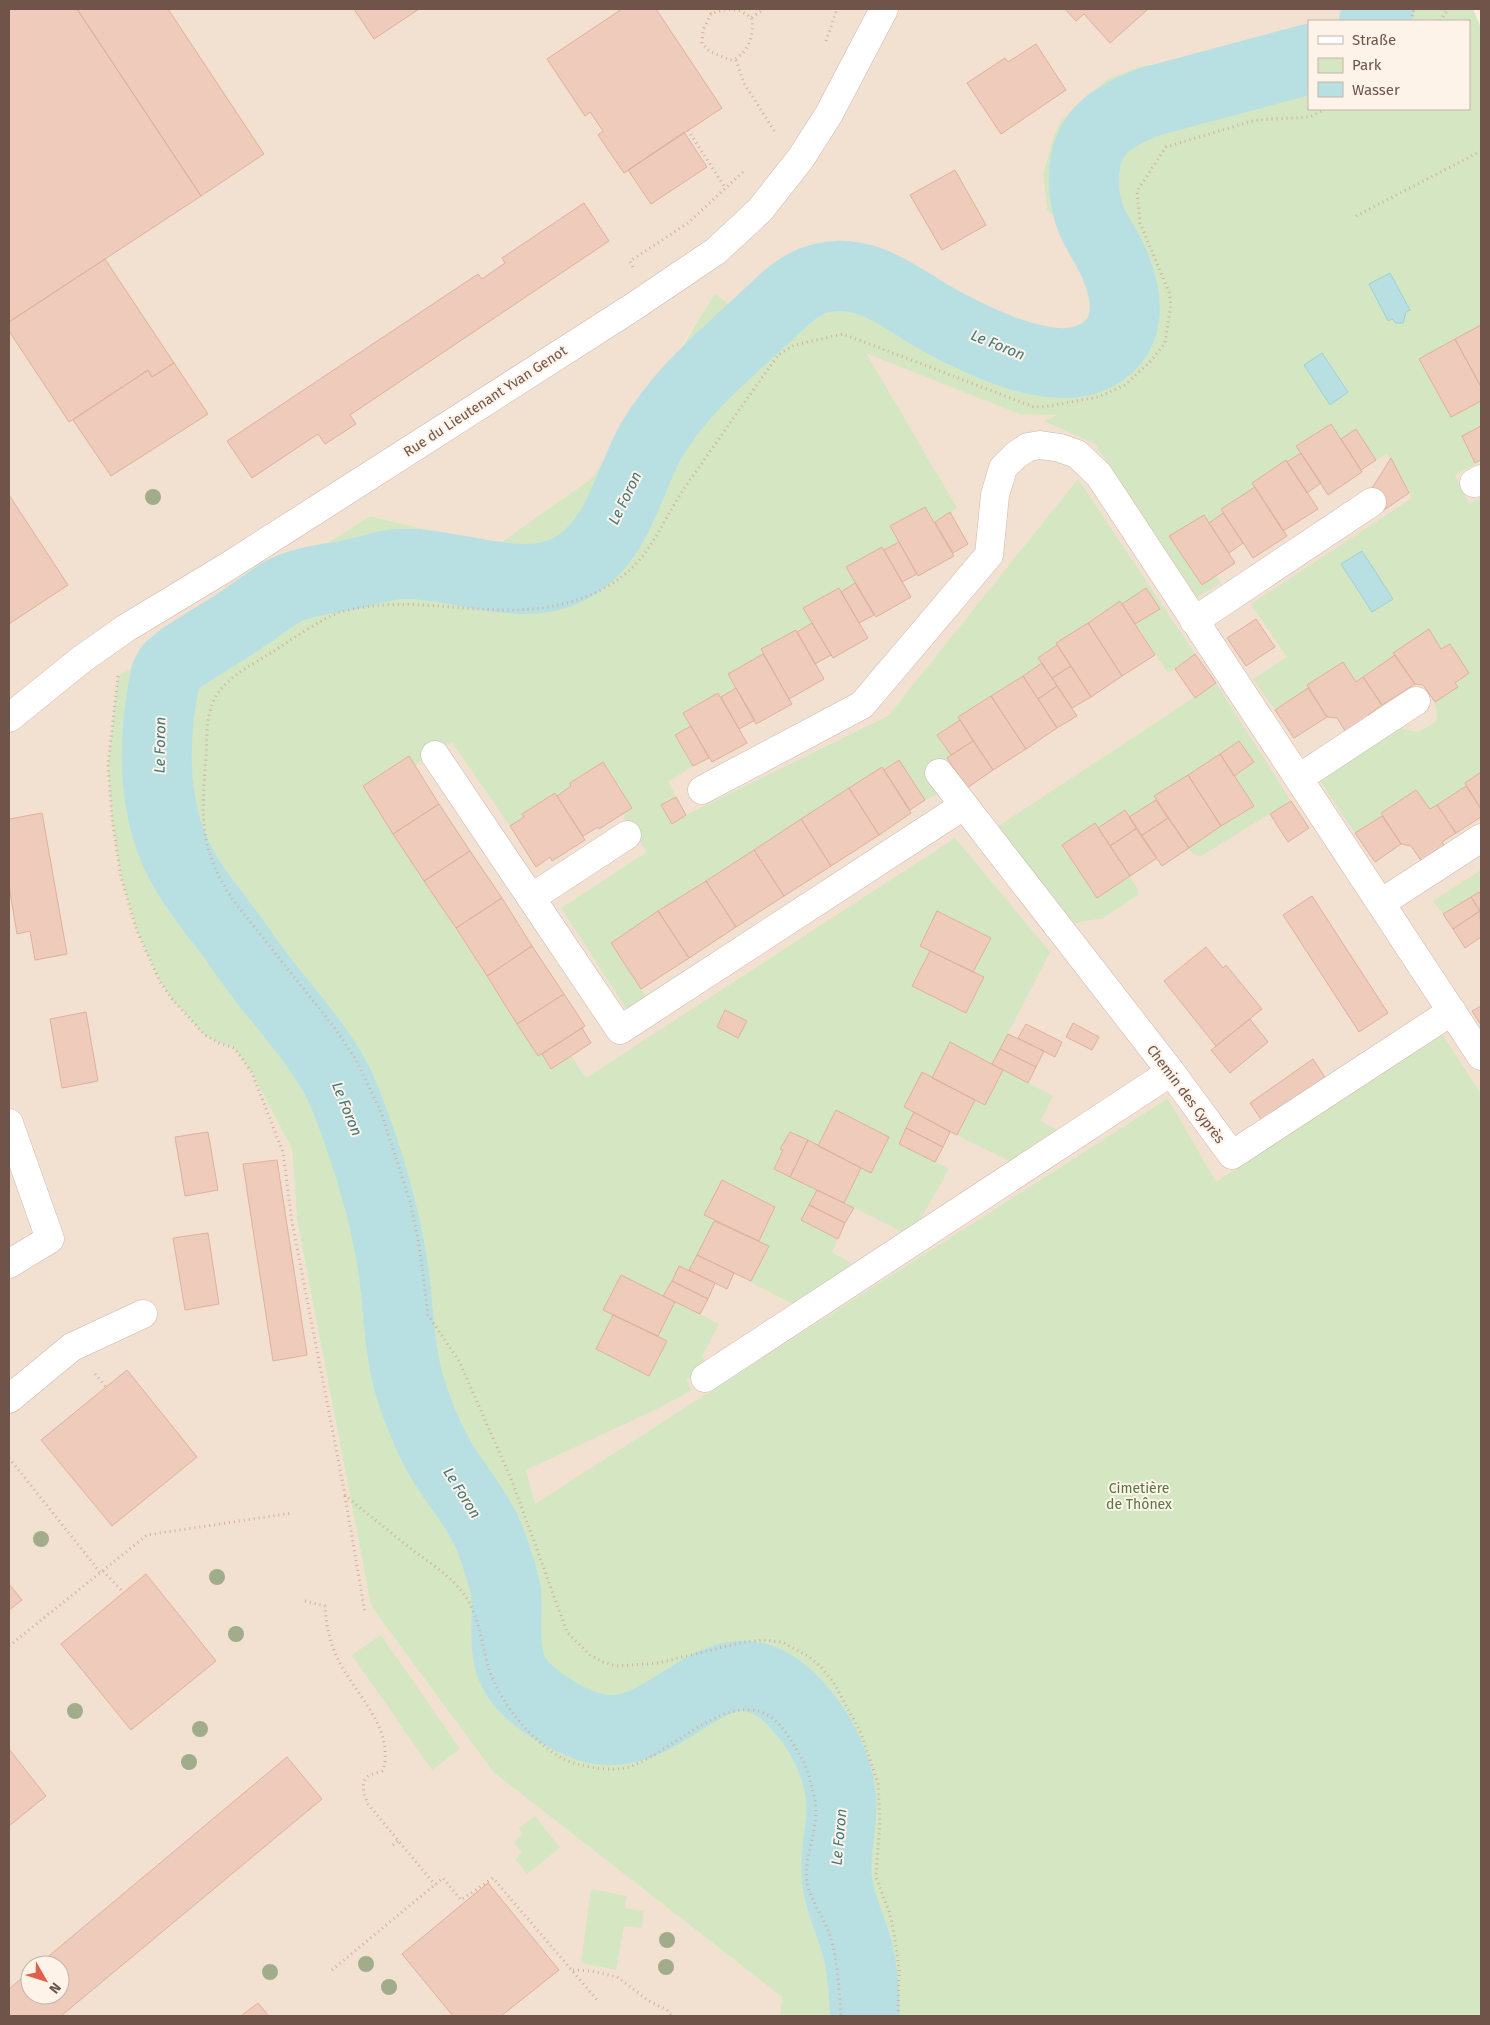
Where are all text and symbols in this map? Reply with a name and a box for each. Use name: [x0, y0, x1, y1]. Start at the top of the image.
legend: [1308, 20, 1470, 110]
text: Straße: [1352, 31, 1396, 49]
text: Park: [1352, 56, 1382, 74]
text: Wasser: [1352, 81, 1400, 99]
water label: Le Foron: [968, 326, 1028, 364]
street label: Rue du Lieutenant Yvan Genot: [400, 342, 571, 461]
water label: Le Foron: [604, 469, 646, 527]
water label: Le Foron: [151, 716, 169, 774]
street label: Chemin des Cyprès: [1143, 1042, 1229, 1147]
water label: Le Foron: [328, 1079, 366, 1139]
water label: Le Foron: [439, 1464, 485, 1522]
park label: Cimetière de Thônex: [1106, 1480, 1172, 1513]
water label: Le Foron: [828, 1808, 850, 1866]
north arrow: [20, 1955, 70, 2005]
text: N: [45, 1979, 64, 1997]

